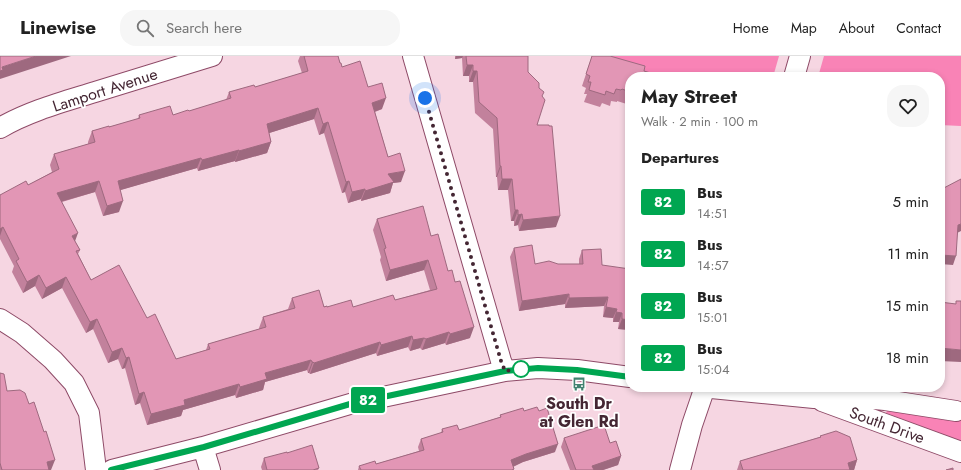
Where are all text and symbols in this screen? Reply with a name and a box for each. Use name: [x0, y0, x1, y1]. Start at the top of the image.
search box: [120, 10, 400, 46]
text: Linewise: [20, 14, 96, 41]
icon: search: [134, 17, 156, 39]
text: Search here: [166, 17, 242, 39]
text: Home: [733, 18, 769, 38]
text: Map: [791, 18, 817, 38]
text: About: [839, 18, 874, 38]
text: Contact: [896, 18, 941, 38]
street label: Lamport Avenue: [50, 62, 160, 118]
text: May Street: [641, 83, 737, 110]
button: heart: [887, 85, 929, 127]
your location: [415, 88, 435, 108]
text: Walk · 2 min · 100 m: [641, 112, 758, 131]
text: Departures: [641, 147, 719, 169]
text: Bus: [697, 182, 722, 204]
text: 5 min: [893, 191, 929, 213]
text: 82: [654, 192, 672, 212]
text: 14:51: [697, 204, 728, 223]
text: Bus: [697, 234, 722, 256]
text: 11 min: [888, 243, 929, 265]
text: 82: [654, 244, 672, 264]
text: 14:57: [697, 256, 729, 275]
text: Bus: [697, 286, 722, 308]
text: 15 min: [886, 295, 929, 317]
text: 82: [654, 296, 672, 316]
text: 15:01: [697, 308, 728, 327]
text: Bus: [697, 338, 722, 360]
text: 18 min: [886, 347, 929, 369]
text: 82: [654, 348, 672, 368]
unlabelled marker: [512, 360, 530, 378]
text: 15:04: [697, 360, 729, 379]
bus stop icon: South Dr at Glen Rd: [571, 376, 587, 392]
line badge: 82: [350, 387, 386, 413]
text: 82: [359, 390, 377, 410]
place label: South Dr at Glen Rd: [539, 392, 619, 433]
street label: South Drive: [846, 401, 928, 449]

